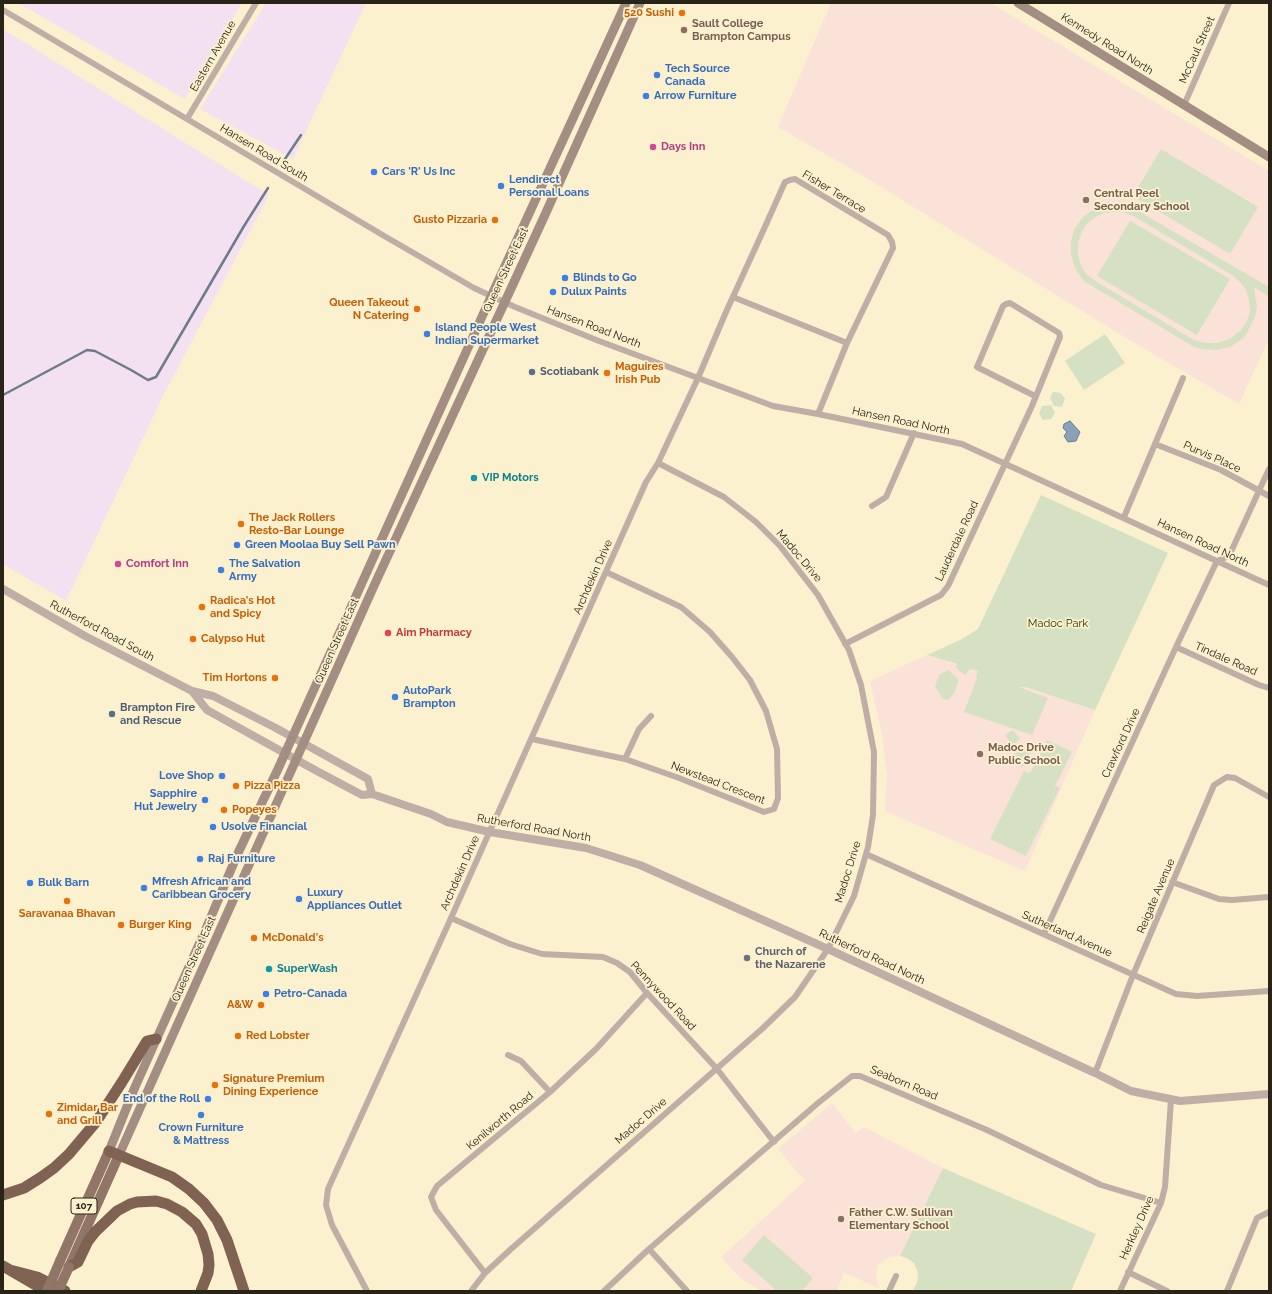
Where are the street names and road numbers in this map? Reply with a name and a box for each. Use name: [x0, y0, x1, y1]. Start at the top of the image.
street label: Kennedy Road North: [1058, 10, 1156, 78]
street label: McCaul Street: [1176, 14, 1218, 86]
street label: Eastern Avenue: [187, 18, 239, 94]
street label: Hansen Road South: [218, 121, 310, 185]
street label: Fisher Terrace: [800, 168, 868, 216]
street label: Queen Street East: [481, 226, 531, 314]
street label: Hansen Road North: [545, 303, 643, 351]
street label: Hansen Road North: [851, 404, 951, 438]
street label: Purvis Place: [1181, 438, 1243, 476]
street label: Lauderdale Road: [933, 499, 981, 583]
street label: Hansen Road North: [1155, 516, 1251, 570]
street label: Madoc Drive: [773, 527, 825, 585]
street label: Archdekin Drive: [571, 538, 615, 616]
street label: Queen Street East: [312, 596, 362, 686]
street label: Rutherford Road South: [47, 598, 157, 664]
street label: Tindale Road: [1193, 639, 1259, 679]
street label: Crawford Drive: [1099, 706, 1143, 780]
street label: Newstead Crescent: [669, 759, 767, 807]
street label: Rutherford Road North: [476, 811, 592, 845]
street label: Archdekin Drive: [438, 834, 482, 912]
street label: Madoc Drive: [832, 839, 864, 905]
street label: Reigate Avenue: [1134, 857, 1178, 935]
street label: Sutherland Avenue: [1020, 908, 1114, 960]
street label: Queen Street East: [169, 914, 219, 1004]
street label: Rutherford Road North: [817, 927, 927, 987]
street label: Pennywood Road: [628, 959, 698, 1033]
street label: Seaborn Road: [868, 1063, 940, 1103]
street label: Kenilworth Road: [464, 1089, 536, 1153]
street label: Madoc Drive: [612, 1095, 670, 1147]
street label: Herkley Drive: [1117, 1194, 1157, 1262]
road number: 107: [71, 1198, 97, 1214]

